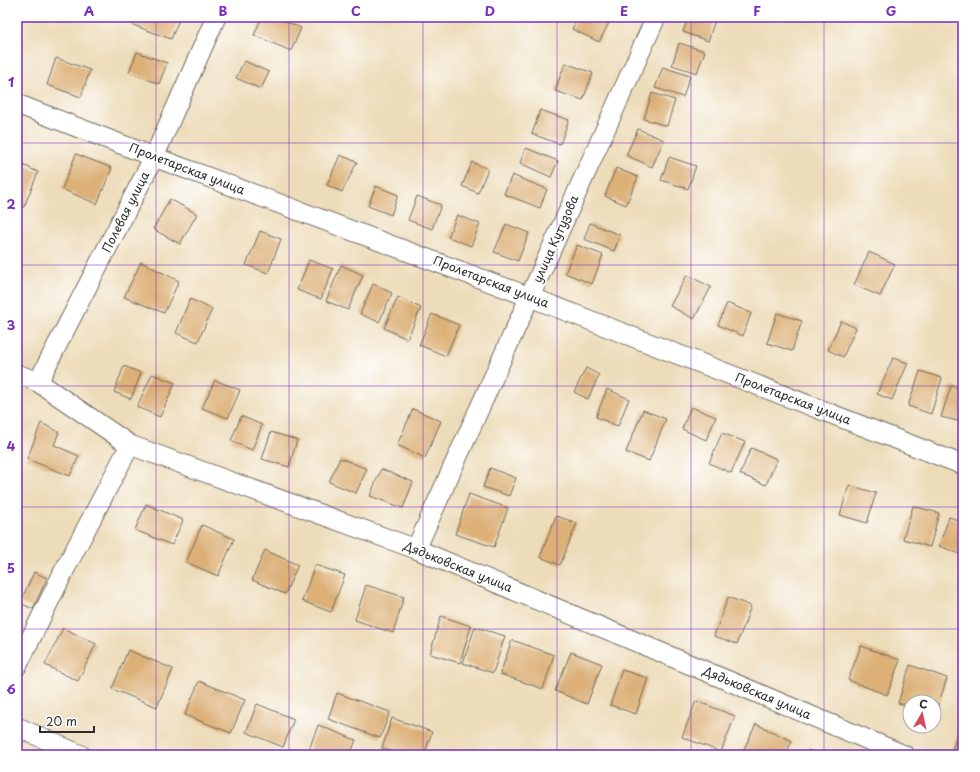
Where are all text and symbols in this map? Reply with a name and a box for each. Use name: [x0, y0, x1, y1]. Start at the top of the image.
text: A: [84, 1, 94, 20]
text: B: [219, 1, 228, 20]
text: C: [351, 1, 361, 20]
text: D: [485, 1, 495, 20]
text: E: [620, 1, 628, 20]
text: F: [753, 1, 761, 20]
text: G: [886, 1, 896, 20]
text: 1: [8, 72, 14, 91]
street label: Пролетарская улица: [127, 138, 248, 199]
street label: Полевая улица: [97, 167, 153, 255]
street label: улица Кутузова: [528, 191, 583, 285]
text: 2: [6, 194, 16, 213]
street label: Пролетарская улица: [431, 251, 552, 312]
text: 3: [7, 315, 16, 334]
street label: Пролетарская улица: [733, 368, 854, 429]
text: 4: [7, 436, 16, 455]
street label: Дядьковская улица: [400, 536, 516, 596]
text: 5: [7, 558, 15, 577]
street label: Дядьковская улица: [700, 661, 815, 723]
text: 6: [6, 679, 16, 698]
north arrow: [902, 694, 942, 734]
text: С: [918, 695, 929, 713]
scale bar: [40, 708, 94, 734]
text: 20 m: [46, 712, 77, 730]

